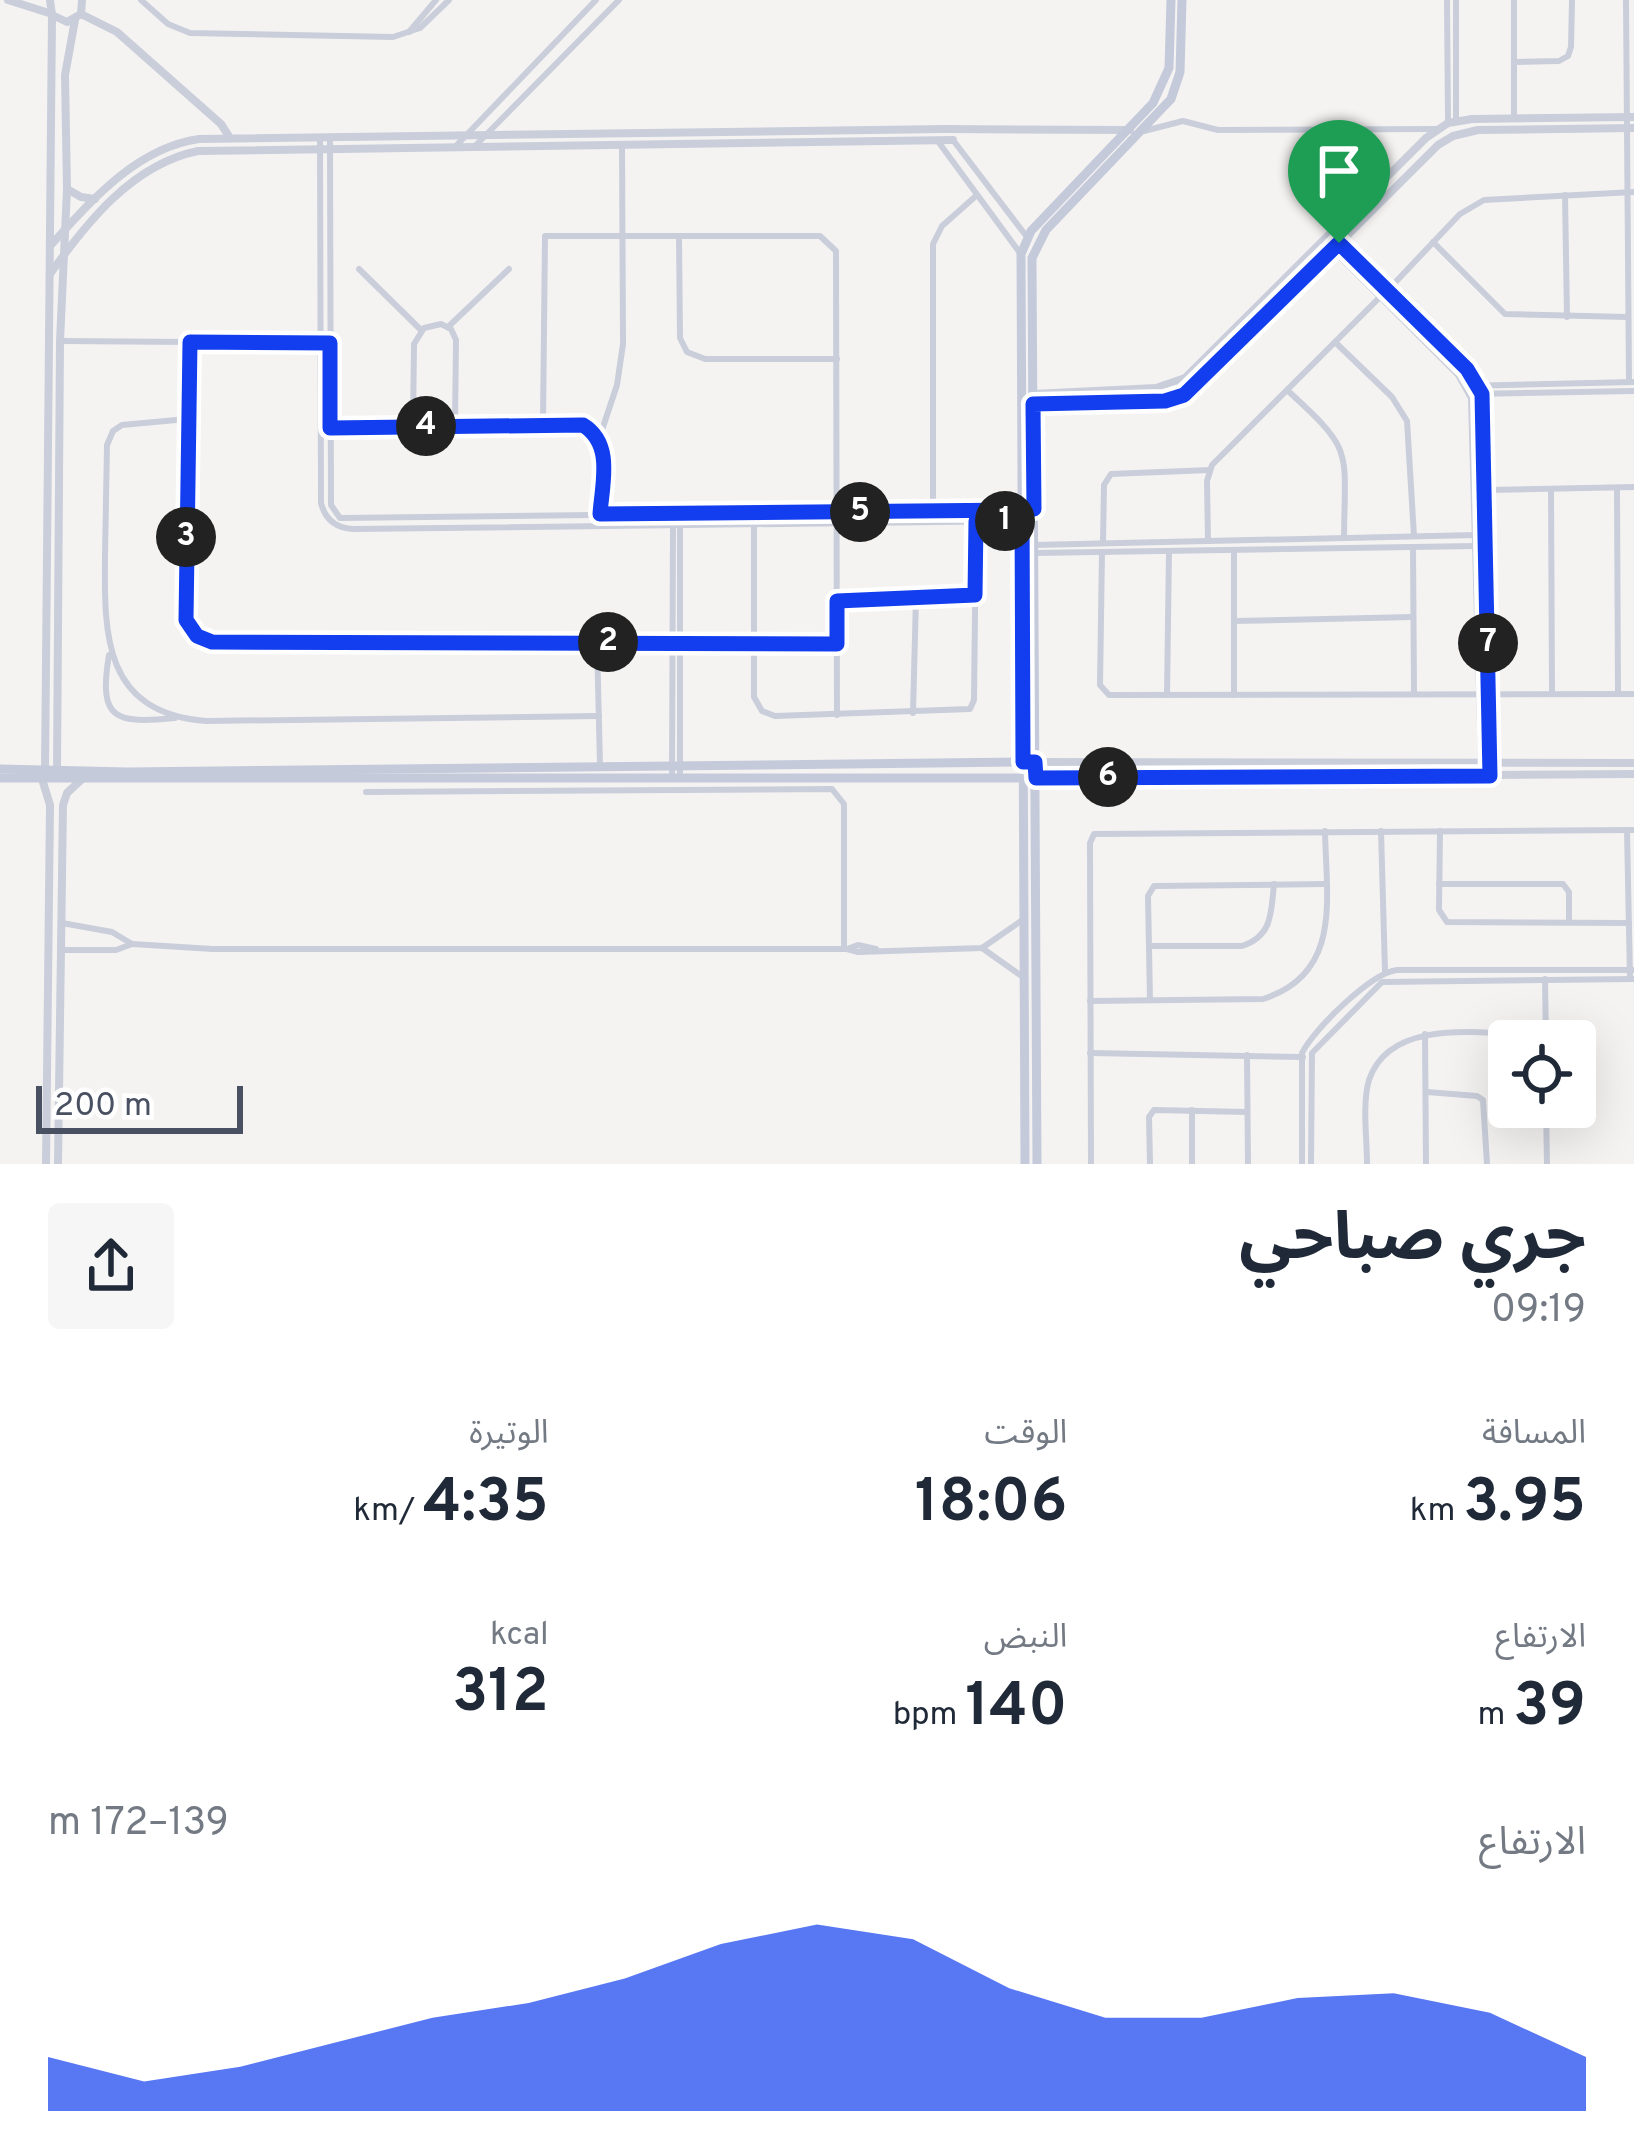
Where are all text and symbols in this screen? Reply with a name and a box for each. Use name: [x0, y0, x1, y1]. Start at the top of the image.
pin: [1288, 120, 1390, 243]
icon: arrive: [1306, 138, 1372, 204]
pin: 4: [396, 396, 456, 456]
text: 4: [415, 405, 437, 447]
pin: 5: [830, 482, 890, 542]
text: 5: [850, 491, 870, 533]
pin: 1: [975, 491, 1035, 551]
text: 1: [998, 500, 1012, 542]
pin: 3: [156, 507, 216, 567]
text: 3: [176, 516, 196, 558]
pin: 2: [578, 612, 638, 672]
pin: 7: [1458, 613, 1518, 673]
text: 2: [598, 621, 618, 663]
text: 7: [1479, 622, 1497, 664]
pin: 6: [1078, 747, 1138, 807]
text: 6: [1098, 756, 1118, 798]
map controls: [1488, 1020, 1596, 1128]
button: locate: [1488, 1020, 1596, 1128]
scale bar: [36, 1080, 243, 1133]
text: 200 m: [54, 1086, 152, 1128]
text: جري صباحي: [1239, 1200, 1586, 1283]
button: share: [48, 1203, 174, 1329]
text: 09:19: [1491, 1287, 1586, 1336]
text: الوتيرة: [469, 1414, 549, 1456]
text: الوقت: [985, 1414, 1067, 1456]
text: المسافة: [1482, 1414, 1586, 1456]
text: 4:35: [423, 1467, 549, 1543]
text: 18:06: [915, 1467, 1067, 1543]
text: 3.95: [1463, 1467, 1586, 1543]
text: /km: [353, 1491, 423, 1533]
text: km: [1410, 1491, 1463, 1533]
text: kcal: [490, 1615, 549, 1657]
text: النبض: [984, 1618, 1067, 1660]
text: الارتفاع: [1495, 1618, 1586, 1660]
text: 312: [452, 1657, 549, 1733]
text: 140: [965, 1671, 1067, 1747]
text: 39: [1513, 1671, 1586, 1747]
text: bpm: [893, 1695, 965, 1737]
text: m: [1478, 1695, 1513, 1737]
text: 139–172 m: [48, 1800, 229, 1849]
text: الارتفاع: [1479, 1820, 1586, 1869]

